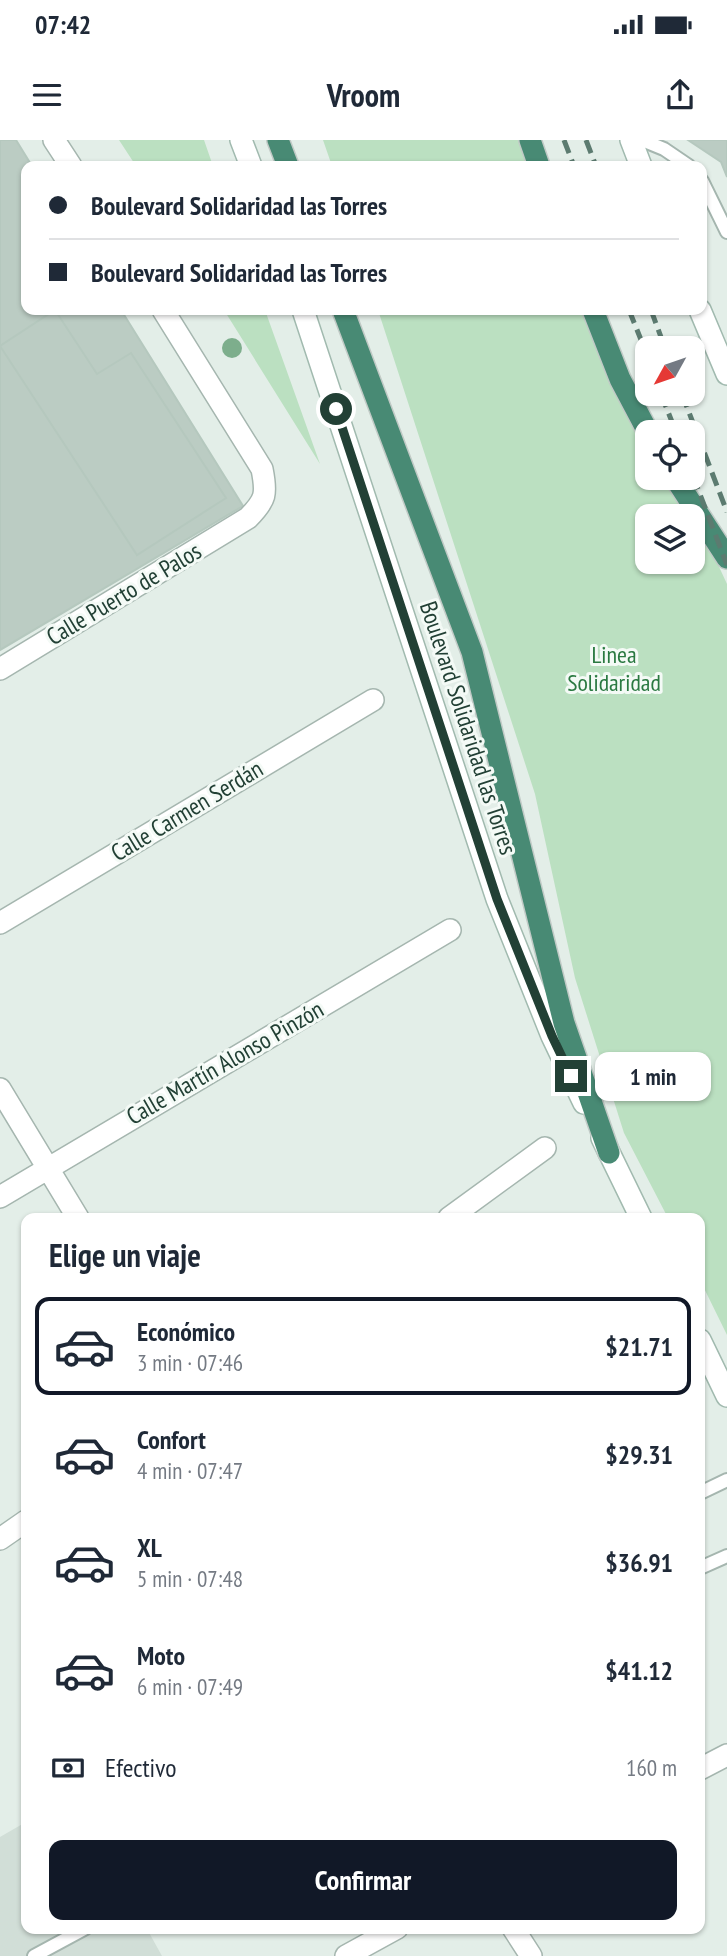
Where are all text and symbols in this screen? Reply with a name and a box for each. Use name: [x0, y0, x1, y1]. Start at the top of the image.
text: 07:42: [35, 8, 91, 41]
text: Vroom: [327, 74, 400, 116]
icon: menu: [28, 76, 66, 114]
icon: share: [661, 76, 699, 114]
text: Boulevard Solidaridad las Torres: [91, 189, 387, 222]
text: Boulevard Solidaridad las Torres: [91, 256, 387, 289]
north arrow: [635, 336, 705, 406]
map controls: [635, 336, 705, 574]
route start: [320, 393, 352, 425]
button: locate: [635, 420, 705, 490]
button: layers: [635, 504, 705, 574]
street label: Calle Puerto de Palos: [41, 535, 207, 652]
street label: Boulevard Solidaridad las Torres: [413, 597, 524, 858]
park label: Linea Solidaridad: [567, 639, 661, 698]
street label: Calle Carmen Serdán: [105, 753, 268, 868]
street label: Calle Martín Alonso Pinzón: [121, 994, 329, 1132]
callout: 1 min: [596, 1052, 711, 1100]
route end: [555, 1060, 587, 1092]
text: 1 min: [630, 1062, 676, 1091]
text: Elige un viaje: [49, 1234, 201, 1276]
icon: car: [53, 1315, 116, 1378]
text: Económico: [137, 1315, 235, 1348]
text: $21.71: [605, 1330, 673, 1363]
text: 3 min · 07:46: [137, 1348, 243, 1377]
icon: car: [53, 1423, 116, 1486]
text: Confort: [137, 1423, 206, 1456]
text: $29.31: [605, 1438, 673, 1471]
text: 4 min · 07:47: [137, 1456, 243, 1485]
icon: car: [53, 1531, 116, 1594]
text: XL: [137, 1531, 162, 1564]
text: $36.91: [605, 1546, 673, 1579]
text: 5 min · 07:48: [137, 1564, 243, 1593]
icon: car: [53, 1639, 116, 1702]
text: Moto: [137, 1639, 185, 1672]
text: $41.12: [605, 1654, 673, 1687]
text: 6 min · 07:49: [137, 1672, 243, 1701]
icon: cash: [49, 1749, 87, 1787]
text: Efectivo: [105, 1751, 177, 1784]
text: 160 m: [626, 1753, 677, 1782]
button: Confirmar: [49, 1840, 677, 1920]

